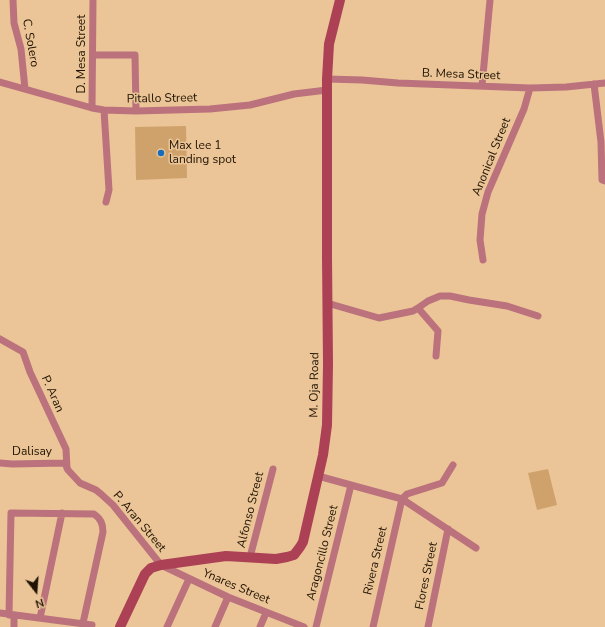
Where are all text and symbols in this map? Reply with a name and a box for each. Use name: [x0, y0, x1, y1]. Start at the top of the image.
street label: D. Mesa Street: [75, 15, 89, 93]
street label: C. Solero: [19, 18, 41, 68]
street label: B. Mesa Street: [422, 66, 500, 84]
street label: Pitallo Street: [127, 91, 197, 107]
street label: Anonical Street: [470, 116, 514, 198]
place label: Max lee 1 landing spot: [169, 139, 236, 167]
marker: Max lee 1 landing spot: [156, 148, 166, 158]
street label: M. Oja Road: [307, 352, 323, 418]
street label: P. Aran: [37, 373, 67, 415]
street label: Dalisay: [12, 445, 52, 459]
street label: Alfonso Street: [235, 471, 267, 549]
street label: P. Aran Street: [109, 489, 169, 555]
street label: Aragoncillo Street: [304, 504, 342, 602]
street label: Rivera Street: [361, 525, 391, 597]
street label: Flores Street: [413, 541, 441, 611]
street label: Ynares Street: [200, 566, 272, 608]
north arrow: [16, 571, 56, 611]
text: N: [34, 595, 46, 611]

